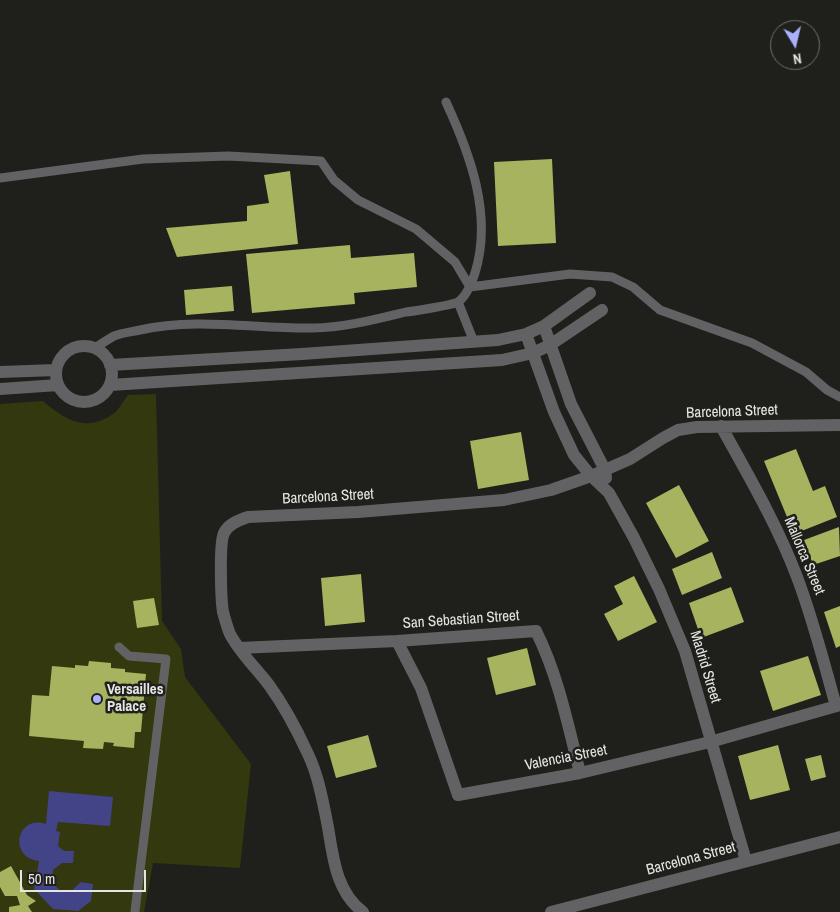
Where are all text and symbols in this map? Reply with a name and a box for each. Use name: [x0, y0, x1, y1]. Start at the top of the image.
north arrow: [770, 20, 820, 70]
text: N: [792, 49, 803, 68]
street label: Barcelona Street: [686, 401, 778, 423]
street label: Barcelona Street: [282, 486, 374, 508]
street label: Mallorca Street: [780, 514, 828, 598]
street label: San Sebastian Street: [402, 607, 520, 633]
street label: Madrid Street: [685, 629, 725, 705]
place label: Versailles Palace: [107, 681, 164, 716]
marker: Versailles Palace: [91, 693, 103, 705]
street label: Valencia Street: [523, 741, 609, 775]
street label: Barcelona Street: [644, 838, 738, 880]
scale bar: [22, 860, 149, 892]
text: 50 m: [28, 868, 55, 889]

